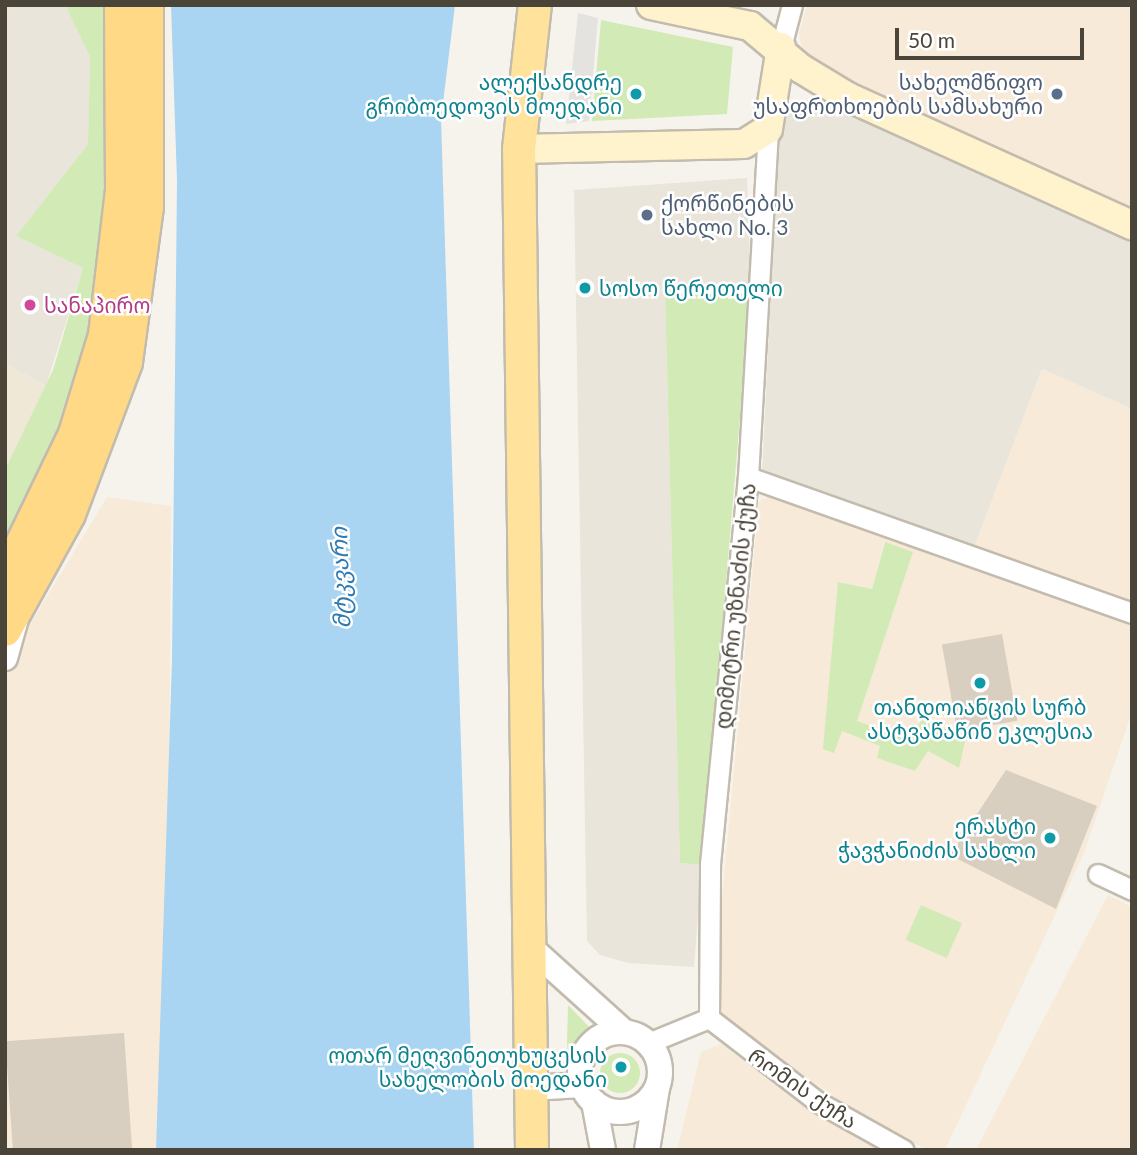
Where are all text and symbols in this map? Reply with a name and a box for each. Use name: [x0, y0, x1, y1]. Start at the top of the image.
scale bar: [899, 14, 1088, 58]
text: 50 m: [908, 27, 955, 52]
place label: ალექსანდრე გრიბოედოვის მოედანი: [365, 69, 622, 119]
place label: სახელმწიფო უსაფრთხოების სამსახური: [753, 69, 1043, 119]
marker: ალექსანდრე გრიბოედოვის მოედანი: [628, 86, 644, 102]
marker: სახელმწიფო უსაფრთხოების სამსახური: [1049, 86, 1065, 102]
place label: ქორწინების სახლი No. 3: [661, 190, 794, 240]
marker: ქორწინების სახლი No. 3: [639, 207, 655, 223]
place label: სოსო წერეთელი: [599, 275, 783, 301]
marker: სოსო წერეთელი: [577, 280, 593, 296]
place label: სანაპირო: [44, 292, 150, 318]
marker: სანაპირო: [22, 297, 38, 313]
street label: დიმიტრი უზნაძის ქუჩა: [710, 482, 760, 730]
water label: მტკვარი: [324, 527, 356, 629]
marker: თანდოიანცის სურბ ასტვაწაწინ ეკლესია: [972, 675, 988, 691]
place label: თანდოიანცის სურბ ასტვაწაწინ ეკლესია: [867, 694, 1093, 744]
place label: ერასტი ჭავჭანიძის სახლი: [838, 813, 1036, 863]
marker: ერასტი ჭავჭანიძის სახლი: [1042, 830, 1058, 846]
place label: ოთარ მეღვინეთუხუცესის სახელობის მოედანი: [328, 1042, 607, 1092]
street label: რომის ქუჩა: [744, 1042, 862, 1134]
marker: ოთარ მეღვინეთუხუცესის სახელობის მოედანი: [613, 1059, 629, 1075]

